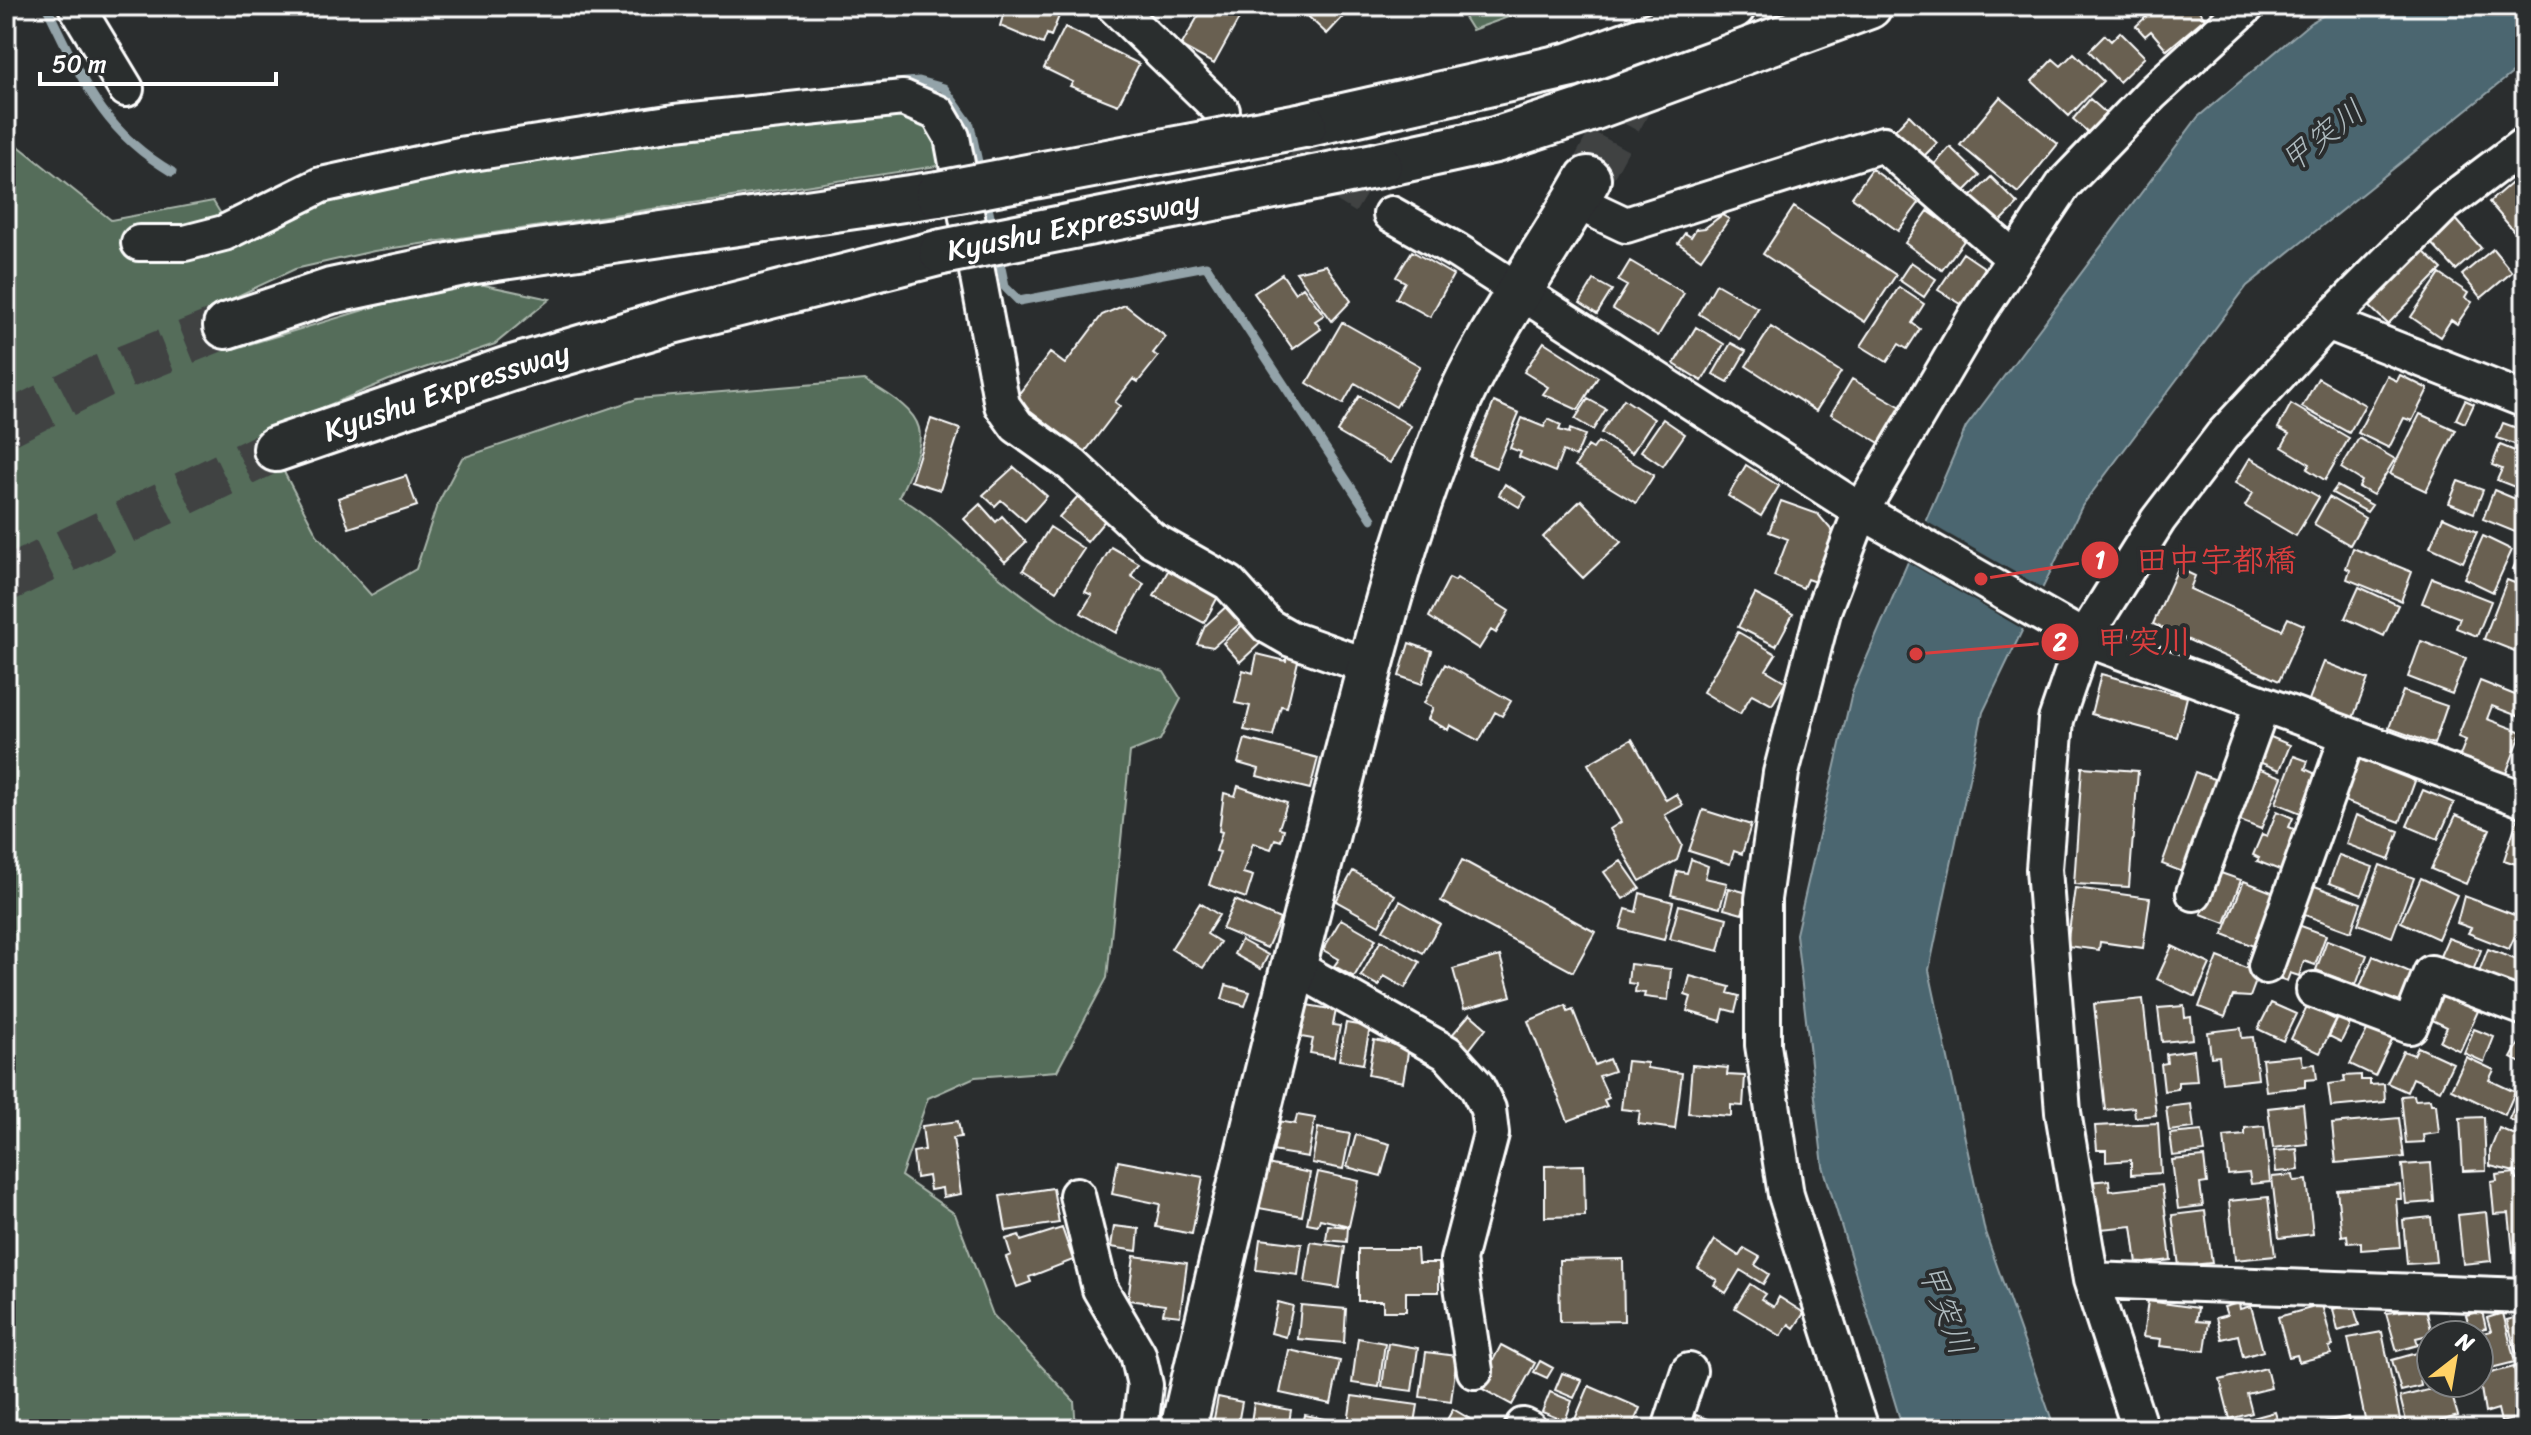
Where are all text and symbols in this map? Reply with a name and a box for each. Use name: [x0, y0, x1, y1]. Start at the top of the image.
scale bar: [40, 36, 276, 86]
text: 50 m: [52, 43, 107, 85]
water label: 甲突川: [2267, 84, 2378, 188]
street label: Kyushu Expressway: [942, 174, 1205, 277]
street label: Kyushu Expressway: [316, 325, 577, 458]
callout: 田中宇都橋: [2080, 532, 2312, 588]
text: 田中宇都橋: [2136, 532, 2296, 589]
text: 1: [2095, 539, 2105, 581]
callout: 甲突川: [2040, 614, 2208, 670]
text: 甲突川: [2096, 614, 2192, 671]
text: 2: [2052, 621, 2067, 663]
water label: 甲突川: [1902, 1254, 1989, 1364]
north arrow: [2415, 1319, 2495, 1399]
text: N: [2448, 1321, 2482, 1363]

